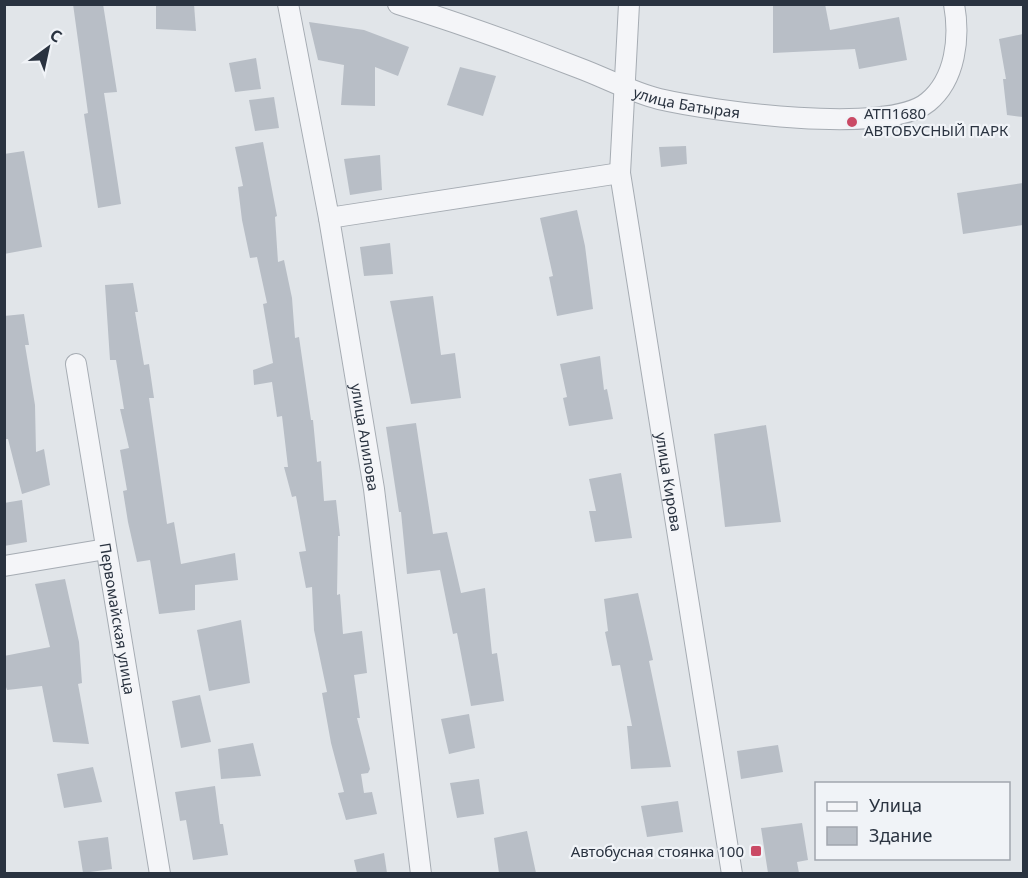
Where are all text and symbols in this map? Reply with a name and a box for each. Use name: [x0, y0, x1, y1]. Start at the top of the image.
north arrow: [18, 18, 78, 78]
text: С: [46, 23, 66, 47]
street label: улица Батырая: [631, 82, 741, 122]
place label: АТП1680 АВТОБУСНЫЙ ПАРК: [864, 103, 1009, 140]
marker: АТП1680 АВТОБУСНЫЙ ПАРК: [845, 115, 859, 129]
street label: улица Алилова: [347, 382, 384, 492]
street label: улица Кирова: [652, 431, 687, 533]
street label: Первомайская улица: [96, 541, 140, 696]
legend: [815, 782, 1010, 860]
text: Улица: [869, 793, 922, 817]
text: Здание: [869, 823, 933, 847]
place label: Автобусная стоянка 100: [571, 841, 744, 861]
marker: Автобусная стоянка 100: [749, 844, 763, 858]

